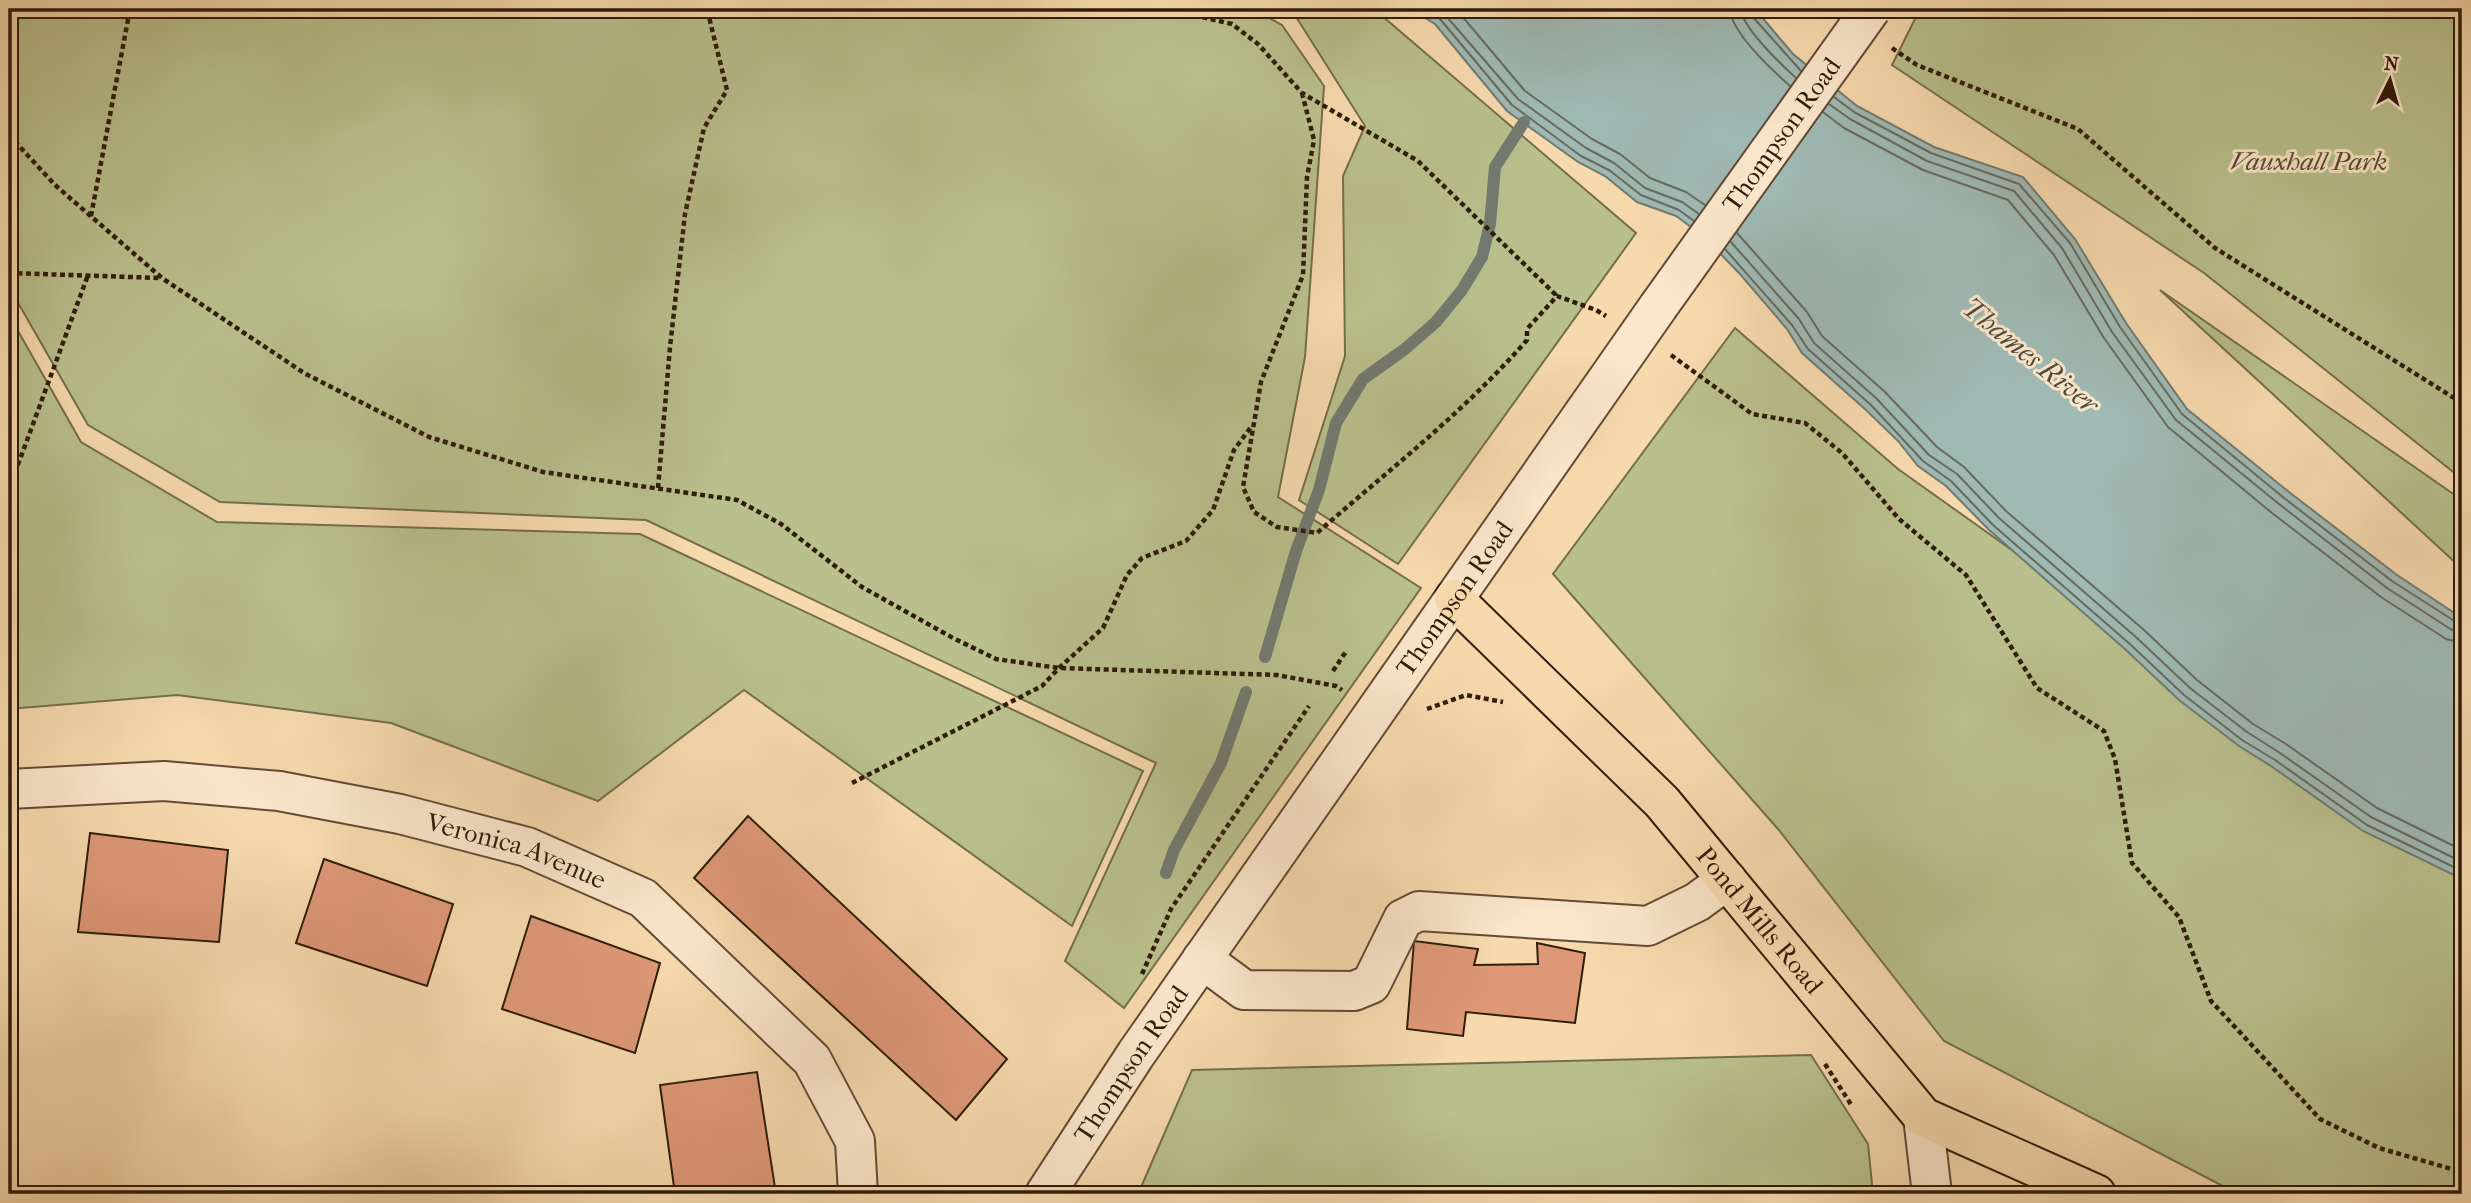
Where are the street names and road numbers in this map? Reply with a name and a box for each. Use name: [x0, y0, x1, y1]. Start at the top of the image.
street label: Thompson Road: [1716, 51, 1848, 218]
street label: Thompson Road: [1390, 514, 1520, 682]
street label: Veronica Avenue: [422, 806, 611, 896]
street label: Pond Mills Road: [1690, 841, 1830, 1001]
street label: Thompson Road: [1068, 979, 1196, 1148]

